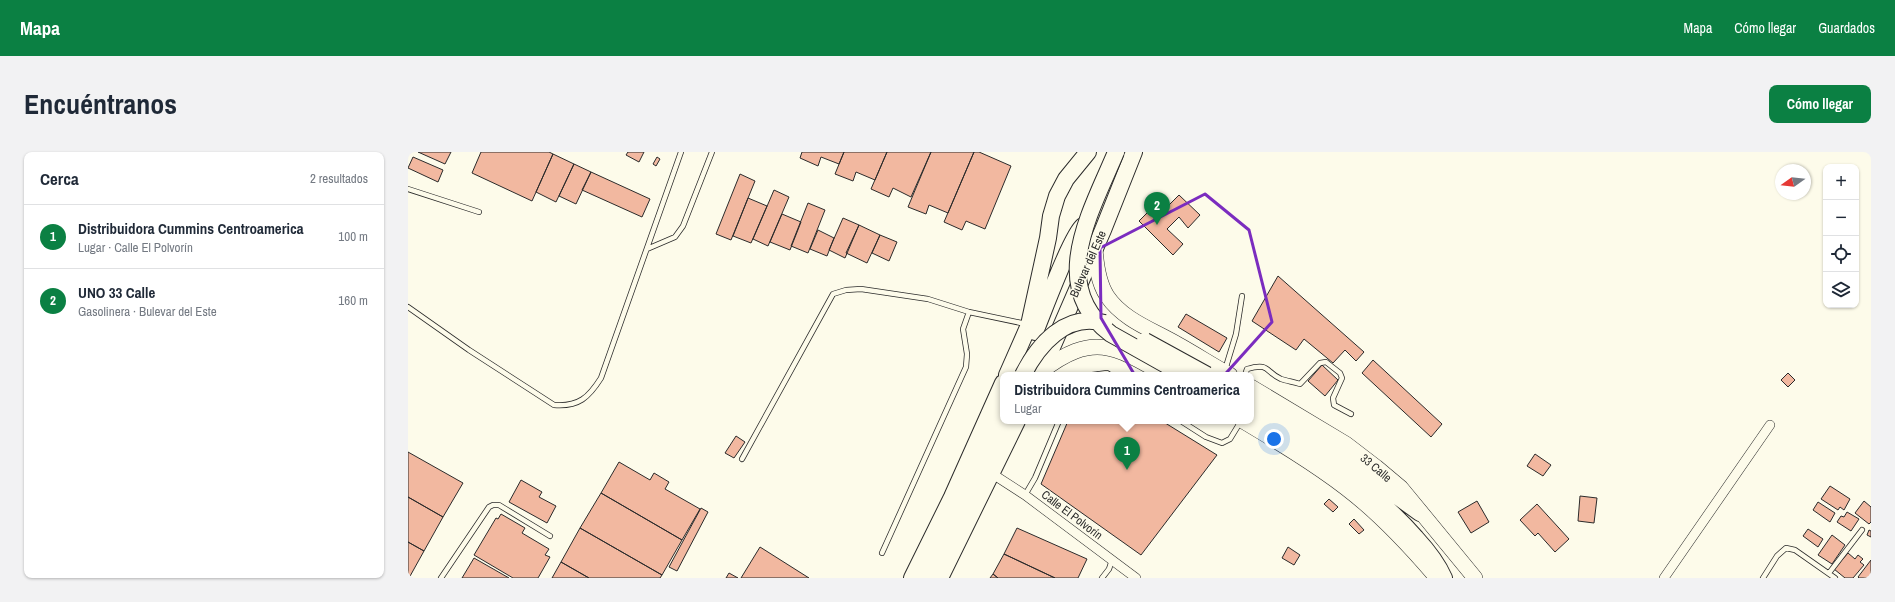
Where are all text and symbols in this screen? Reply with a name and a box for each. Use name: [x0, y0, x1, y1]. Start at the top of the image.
text: Mapa: [20, 15, 60, 41]
text: Mapa: [1684, 19, 1712, 37]
text: Cómo llegar: [1734, 19, 1796, 37]
text: Guardados: [1818, 19, 1875, 37]
text: Encuéntranos: [24, 85, 177, 123]
button: Cómo llegar: [1769, 85, 1871, 123]
north arrow: [1775, 164, 1811, 200]
map controls: [1823, 164, 1859, 308]
button: +: [1823, 164, 1859, 200]
text: Cerca: [40, 167, 79, 190]
text: 2 resultados: [310, 170, 368, 187]
pin: 2: [1144, 192, 1170, 225]
button: −: [1823, 200, 1859, 236]
text: Distribuidora Cummins Centroamerica: [78, 218, 304, 239]
text: 1: [50, 228, 56, 245]
text: 100 m: [338, 228, 368, 245]
street label: Bulevar del Este: [1066, 228, 1110, 300]
button: locate: [1823, 236, 1859, 272]
text: Lugar · Calle El Polvorín: [78, 239, 193, 256]
button: layers: [1823, 272, 1859, 308]
text: UNO 33 Calle: [78, 282, 155, 303]
text: 2: [50, 292, 56, 309]
text: 160 m: [338, 292, 368, 309]
text: Gasolinera · Bulevar del Este: [78, 303, 217, 320]
popup: [1000, 372, 1254, 424]
text: Distribuidora Cummins Centroamerica: [1014, 379, 1240, 400]
text: Lugar: [1014, 400, 1041, 417]
your location: [1264, 429, 1284, 449]
pin: 1: [1114, 437, 1140, 470]
street label: 33 Calle: [1357, 450, 1395, 486]
street label: Calle El Polvorín: [1038, 487, 1106, 543]

